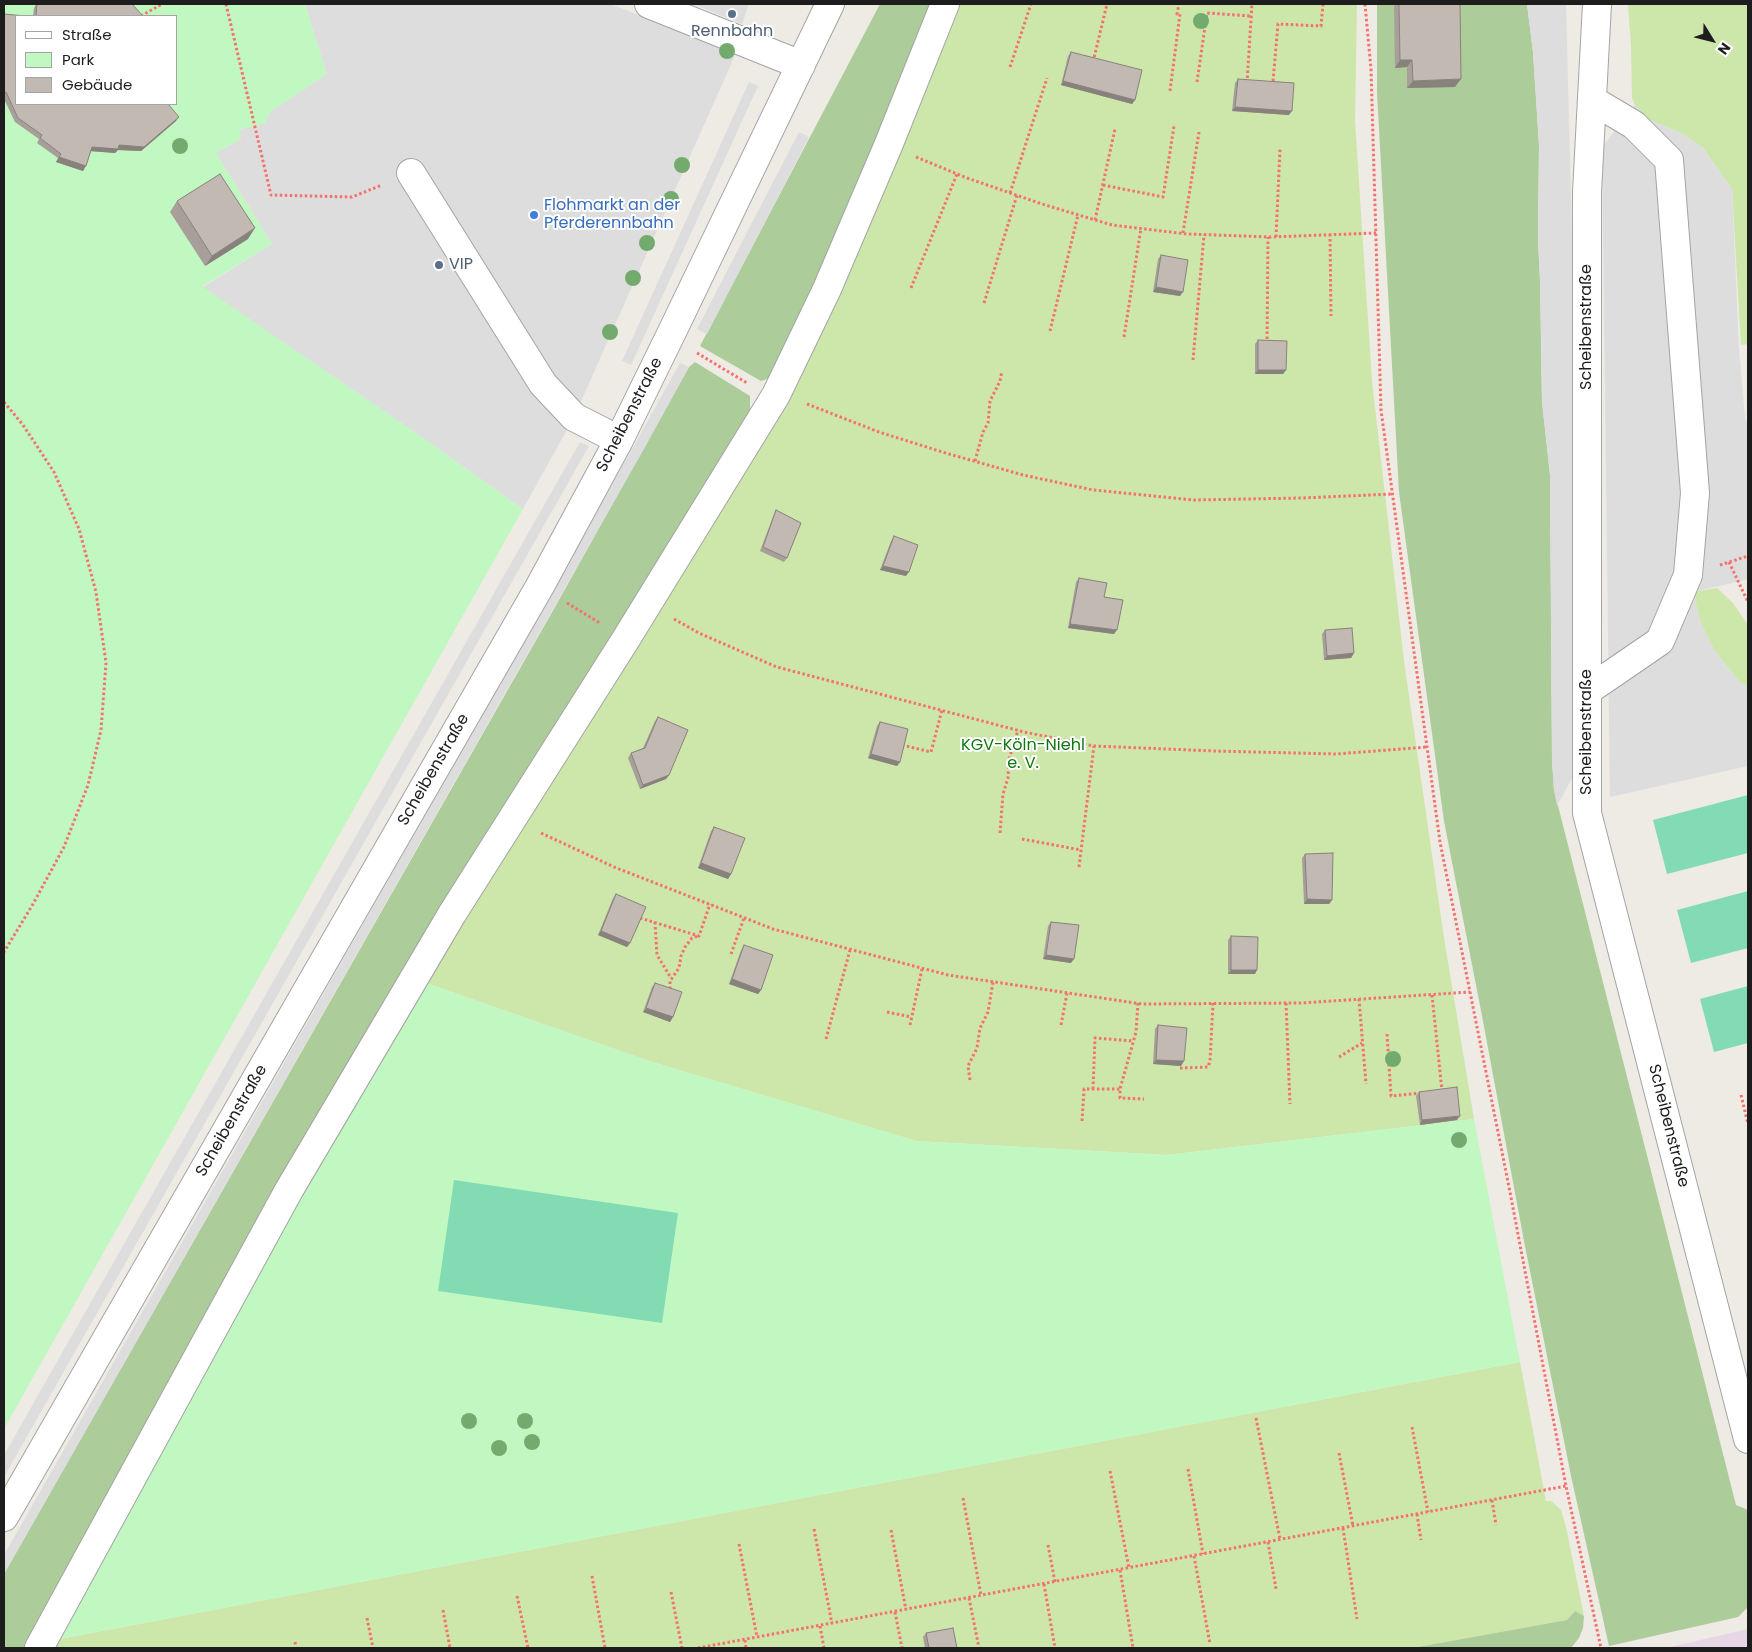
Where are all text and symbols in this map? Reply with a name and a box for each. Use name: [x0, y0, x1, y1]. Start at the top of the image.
marker: Rennbahn: [726, 8, 738, 20]
legend: [15, 15, 178, 105]
north arrow: [1687, 15, 1737, 65]
place label: Rennbahn: [691, 22, 773, 42]
text: Straße: [62, 24, 112, 45]
text: N: [1713, 39, 1735, 59]
text: Park: [62, 49, 94, 70]
text: Gebäude: [62, 74, 132, 95]
place label: Flohmarkt an der Pferderennbahn: [544, 196, 680, 234]
marker: Flohmarkt an der Pferderennbahn: [528, 209, 540, 221]
place label: VIP: [449, 255, 473, 275]
marker: VIP: [433, 259, 445, 271]
street label: Scheibenstraße: [1577, 264, 1597, 390]
street label: Scheibenstraße: [593, 355, 667, 475]
street label: Scheibenstraße: [1577, 669, 1597, 795]
street label: Scheibenstraße: [394, 711, 474, 829]
park label: KGV-Köln-Niehl e. V.: [961, 736, 1085, 774]
street label: Scheibenstraße: [192, 1062, 272, 1180]
street label: Scheibenstraße: [1643, 1063, 1693, 1189]

